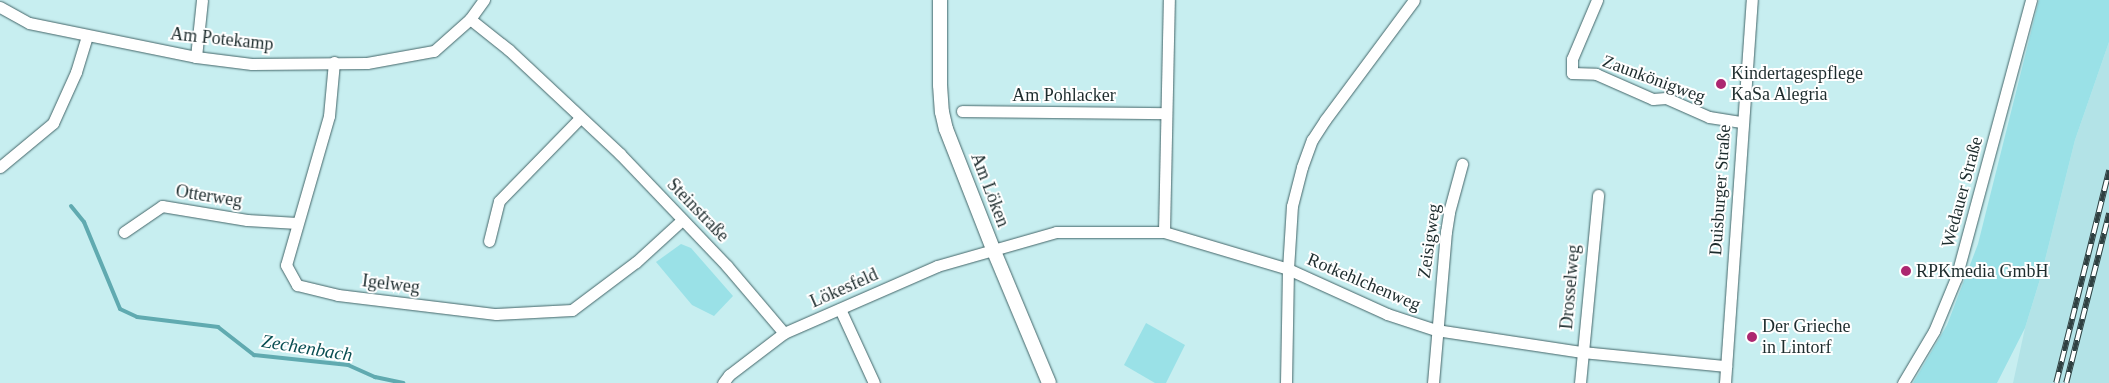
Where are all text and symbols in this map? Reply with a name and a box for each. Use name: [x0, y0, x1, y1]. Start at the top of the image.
street label: Am Potekamp: [169, 23, 275, 55]
street label: Zaunkönigweg: [1600, 50, 1708, 108]
place label: Kindertagespflege KaSa Alegria: [1731, 63, 1863, 106]
marker: Kindertagespflege KaSa Alegria: [1715, 78, 1727, 90]
street label: Am Pohlacker: [1012, 84, 1116, 106]
street label: Duisburger Straße: [1705, 124, 1735, 256]
street label: Wedauer Straße: [1937, 134, 1987, 250]
street label: Am Löken: [966, 150, 1014, 230]
street label: Steinstraße: [662, 174, 734, 246]
street label: Otterweg: [174, 180, 244, 212]
street label: Zeisigweg: [1413, 202, 1445, 280]
street label: Drosselweg: [1556, 244, 1584, 330]
street label: Rotkehlchenweg: [1304, 248, 1424, 316]
place label: RPKmedia GmbH: [1916, 260, 2048, 282]
street label: Lökesfeld: [807, 263, 881, 313]
marker: RPKmedia GmbH: [1900, 265, 1912, 277]
street label: Igelweg: [361, 270, 421, 298]
place label: Der Grieche in Lintorf: [1762, 316, 1850, 358]
water label: Zechenbach: [260, 330, 354, 366]
marker: Der Grieche in Lintorf: [1746, 331, 1758, 343]

